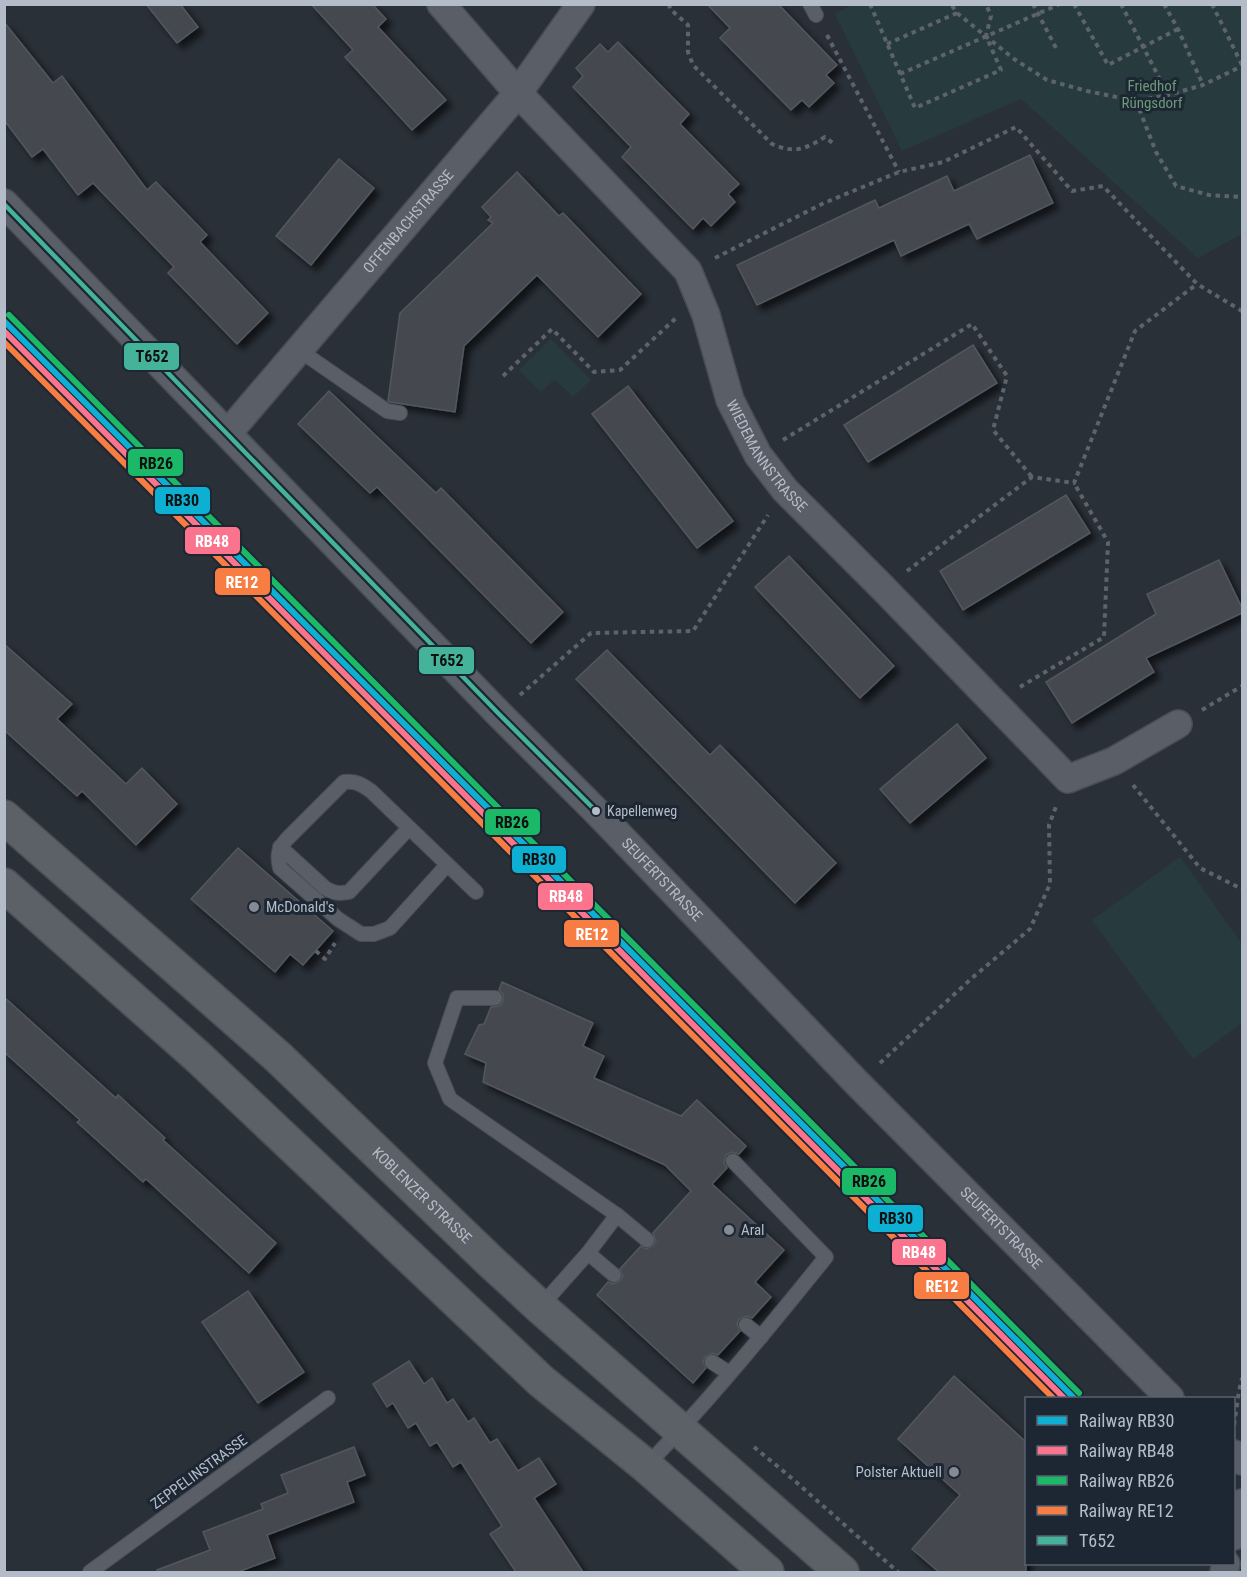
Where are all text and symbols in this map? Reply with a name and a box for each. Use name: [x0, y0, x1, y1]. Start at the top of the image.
park label: Friedhof Rüngsdorf: [1121, 77, 1183, 112]
street label: OFFENBACHSTRASSE: [359, 166, 457, 277]
line badge: T652: [123, 342, 180, 371]
text: T652: [136, 347, 168, 366]
street label: WIEDEMANNSTRASSE: [722, 397, 811, 516]
line badge: RB26: [127, 448, 184, 477]
text: RB26: [139, 454, 173, 473]
line badge: RB30: [154, 486, 211, 515]
text: RB30: [165, 491, 199, 510]
line badge: RB48: [184, 526, 241, 555]
text: RB48: [195, 532, 229, 551]
line badge: RE12: [214, 567, 271, 596]
text: RE12: [226, 573, 258, 592]
line badge: T652: [418, 646, 475, 675]
text: T652: [431, 651, 463, 670]
place label: Kapellenweg: [607, 803, 677, 819]
marker: Kapellenweg: [590, 805, 602, 817]
line badge: RB26: [484, 808, 541, 836]
text: RB26: [495, 813, 529, 832]
street label: SEUFERTSTRASSE: [618, 834, 706, 925]
line badge: RB30: [511, 845, 567, 874]
text: RB30: [522, 850, 556, 869]
line badge: RB48: [537, 882, 594, 911]
text: RB48: [549, 887, 583, 906]
place label: McDonald's: [266, 898, 335, 916]
marker: McDonald's: [247, 900, 261, 914]
line badge: RE12: [563, 919, 620, 948]
text: RE12: [576, 925, 608, 944]
street label: KOBLENZER STRASSE: [368, 1144, 475, 1247]
line badge: RB26: [841, 1167, 897, 1196]
text: RB26: [852, 1172, 886, 1191]
street label: SEUFERTSTRASSE: [956, 1183, 1046, 1273]
line badge: RB30: [867, 1204, 924, 1233]
text: RB30: [879, 1209, 913, 1228]
place label: Aral: [741, 1221, 765, 1239]
marker: Aral: [722, 1223, 736, 1237]
line badge: RB48: [891, 1238, 947, 1266]
text: RB48: [902, 1243, 936, 1262]
line badge: RE12: [913, 1271, 970, 1300]
text: RE12: [926, 1277, 958, 1296]
legend: [1025, 1397, 1235, 1565]
text: Railway RB30: [1079, 1410, 1174, 1431]
street label: ZEPPELINSTRASSE: [147, 1431, 251, 1513]
text: Railway RB48: [1079, 1440, 1174, 1461]
place label: Polster Aktuell: [855, 1463, 942, 1481]
marker: Polster Aktuell: [947, 1465, 961, 1479]
text: Railway RB26: [1079, 1470, 1174, 1491]
text: Railway RE12: [1079, 1500, 1174, 1521]
text: T652: [1079, 1530, 1115, 1551]

